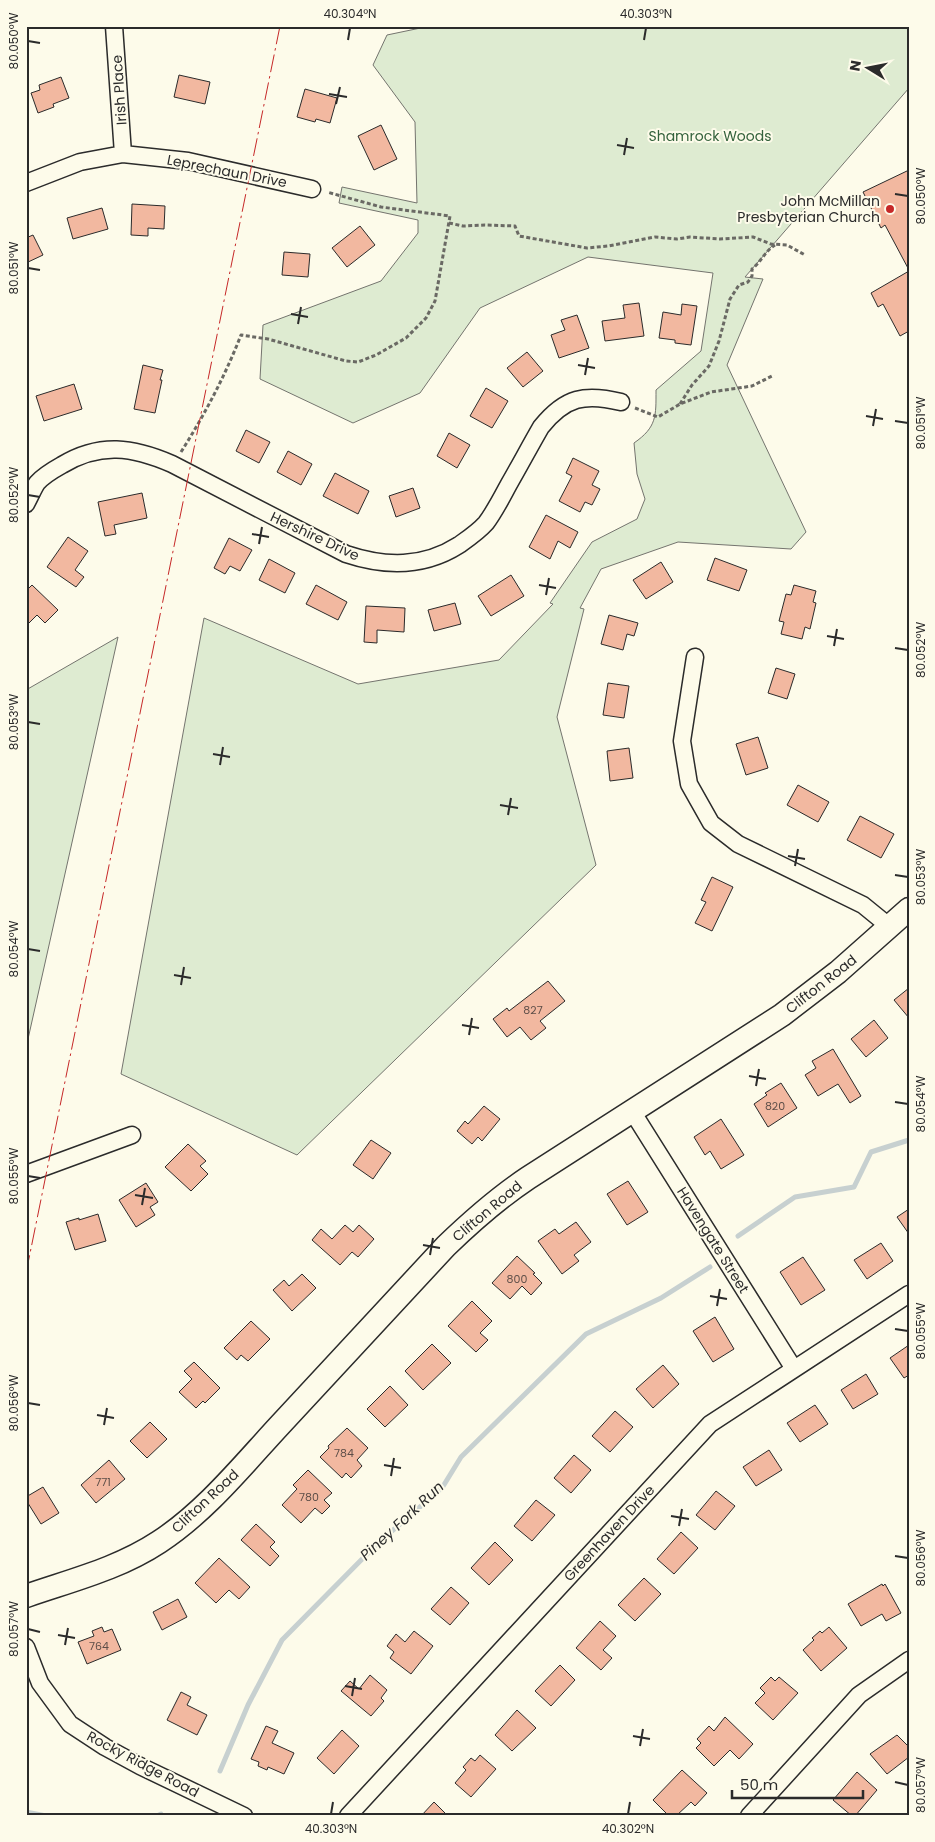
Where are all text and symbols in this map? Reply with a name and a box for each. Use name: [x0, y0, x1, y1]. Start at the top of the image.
text: 40.304°N: [323, 5, 377, 22]
text: 40.303°N: [620, 5, 672, 22]
text: 80.050°W: [5, 12, 22, 69]
north arrow: [842, 42, 892, 92]
street label: Irish Place: [107, 54, 131, 126]
text: N: [844, 59, 866, 73]
park label: Shamrock Woods: [648, 126, 772, 146]
street label: Leprechaun Drive: [165, 150, 289, 192]
text: 80.050°W: [912, 167, 929, 224]
place label: John McMillan Presbyterian Church: [737, 191, 880, 227]
marker: John McMillan Presbyterian Church: [884, 203, 896, 215]
text: 80.051°W: [5, 241, 22, 295]
text: 80.051°W: [912, 396, 929, 450]
text: 80.052°W: [5, 467, 22, 523]
street label: Hershire Drive: [267, 507, 363, 565]
text: 80.052°W: [912, 622, 929, 678]
text: 80.053°W: [5, 694, 22, 750]
text: 80.053°W: [912, 849, 929, 905]
text: 80.054°W: [5, 920, 22, 977]
street label: Clifton Road: [781, 950, 861, 1018]
house number: 827: [523, 1002, 543, 1018]
text: 80.054°W: [912, 1075, 929, 1132]
house number: 820: [765, 1098, 785, 1114]
text: 80.055°W: [5, 1147, 22, 1204]
street label: Clifton Road: [448, 1176, 526, 1246]
street label: Havengate Street: [672, 1183, 754, 1297]
house number: 800: [507, 1271, 527, 1287]
text: 80.055°W: [912, 1302, 929, 1359]
text: 80.056°W: [5, 1374, 22, 1431]
house number: 784: [334, 1445, 354, 1461]
street label: Clifton Road: [167, 1465, 243, 1537]
house number: 771: [95, 1474, 111, 1490]
water label: Piney Fork Run: [355, 1476, 448, 1565]
street label: Greenhaven Drive: [559, 1480, 659, 1586]
house number: 780: [299, 1489, 319, 1505]
text: 80.056°W: [912, 1529, 929, 1586]
text: 80.057°W: [5, 1601, 22, 1657]
house number: 764: [89, 1638, 109, 1654]
street label: Rocky Ridge Road: [83, 1726, 203, 1802]
text: 80.057°W: [912, 1757, 929, 1813]
scale bar: [732, 1767, 864, 1799]
text: 50 m: [740, 1774, 778, 1795]
text: 40.303°N: [305, 1820, 357, 1837]
text: 40.302°N: [602, 1820, 654, 1837]

